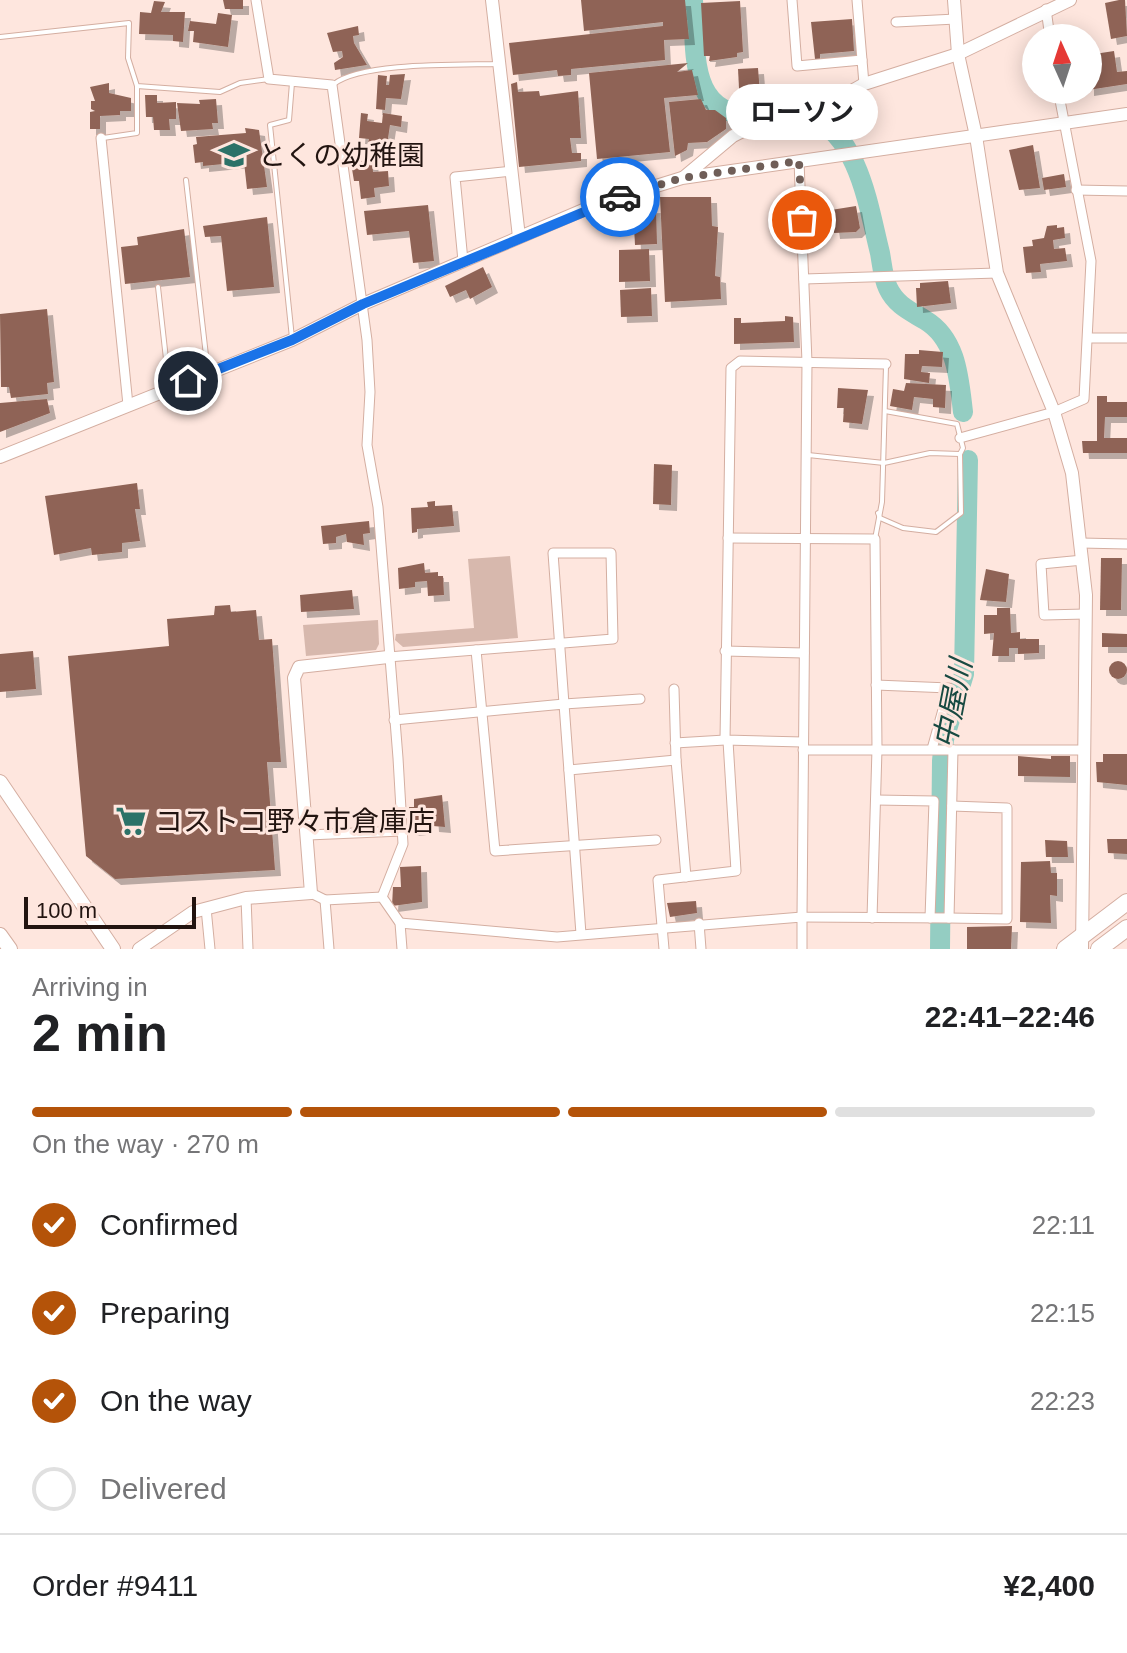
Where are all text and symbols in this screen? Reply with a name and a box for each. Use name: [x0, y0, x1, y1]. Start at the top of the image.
north arrow: [1022, 24, 1102, 104]
map controls: [1022, 24, 1102, 104]
callout: ローソン: [726, 84, 878, 140]
text: ローソン: [750, 97, 854, 127]
school or university icon: とくの幼稚園: [217, 138, 251, 172]
place label: とくの幼稚園: [258, 140, 425, 171]
courier: [580, 157, 660, 237]
icon: car: [598, 175, 642, 219]
pin: [768, 186, 836, 254]
icon: bag: [780, 198, 824, 242]
pin: [154, 347, 222, 415]
icon: home: [166, 359, 210, 403]
water label: 中屋川: [928, 654, 978, 751]
supermarket icon: コストコ野々市倉庫店: [114, 804, 148, 838]
place label: コストコ野々市倉庫店: [155, 806, 435, 837]
scale bar: [24, 893, 196, 929]
text: 100 m: [36, 898, 97, 923]
text: Arriving in: [32, 972, 148, 1002]
text: 22:41–22:46: [925, 1000, 1095, 1033]
text: 2 min: [32, 1004, 168, 1062]
text: On the way · 270 m: [32, 1129, 259, 1159]
icon: check: [32, 1203, 76, 1247]
text: Confirmed: [100, 1208, 238, 1241]
text: 22:11: [1032, 1210, 1095, 1240]
icon: check: [32, 1291, 76, 1335]
text: Preparing: [100, 1296, 230, 1329]
text: 22:15: [1030, 1298, 1095, 1328]
icon: check: [32, 1379, 76, 1423]
text: On the way: [100, 1384, 252, 1417]
text: 22:23: [1030, 1386, 1095, 1416]
text: Delivered: [100, 1472, 227, 1505]
text: Order #9411: [32, 1569, 198, 1602]
text: ¥2,400: [1003, 1569, 1095, 1602]

